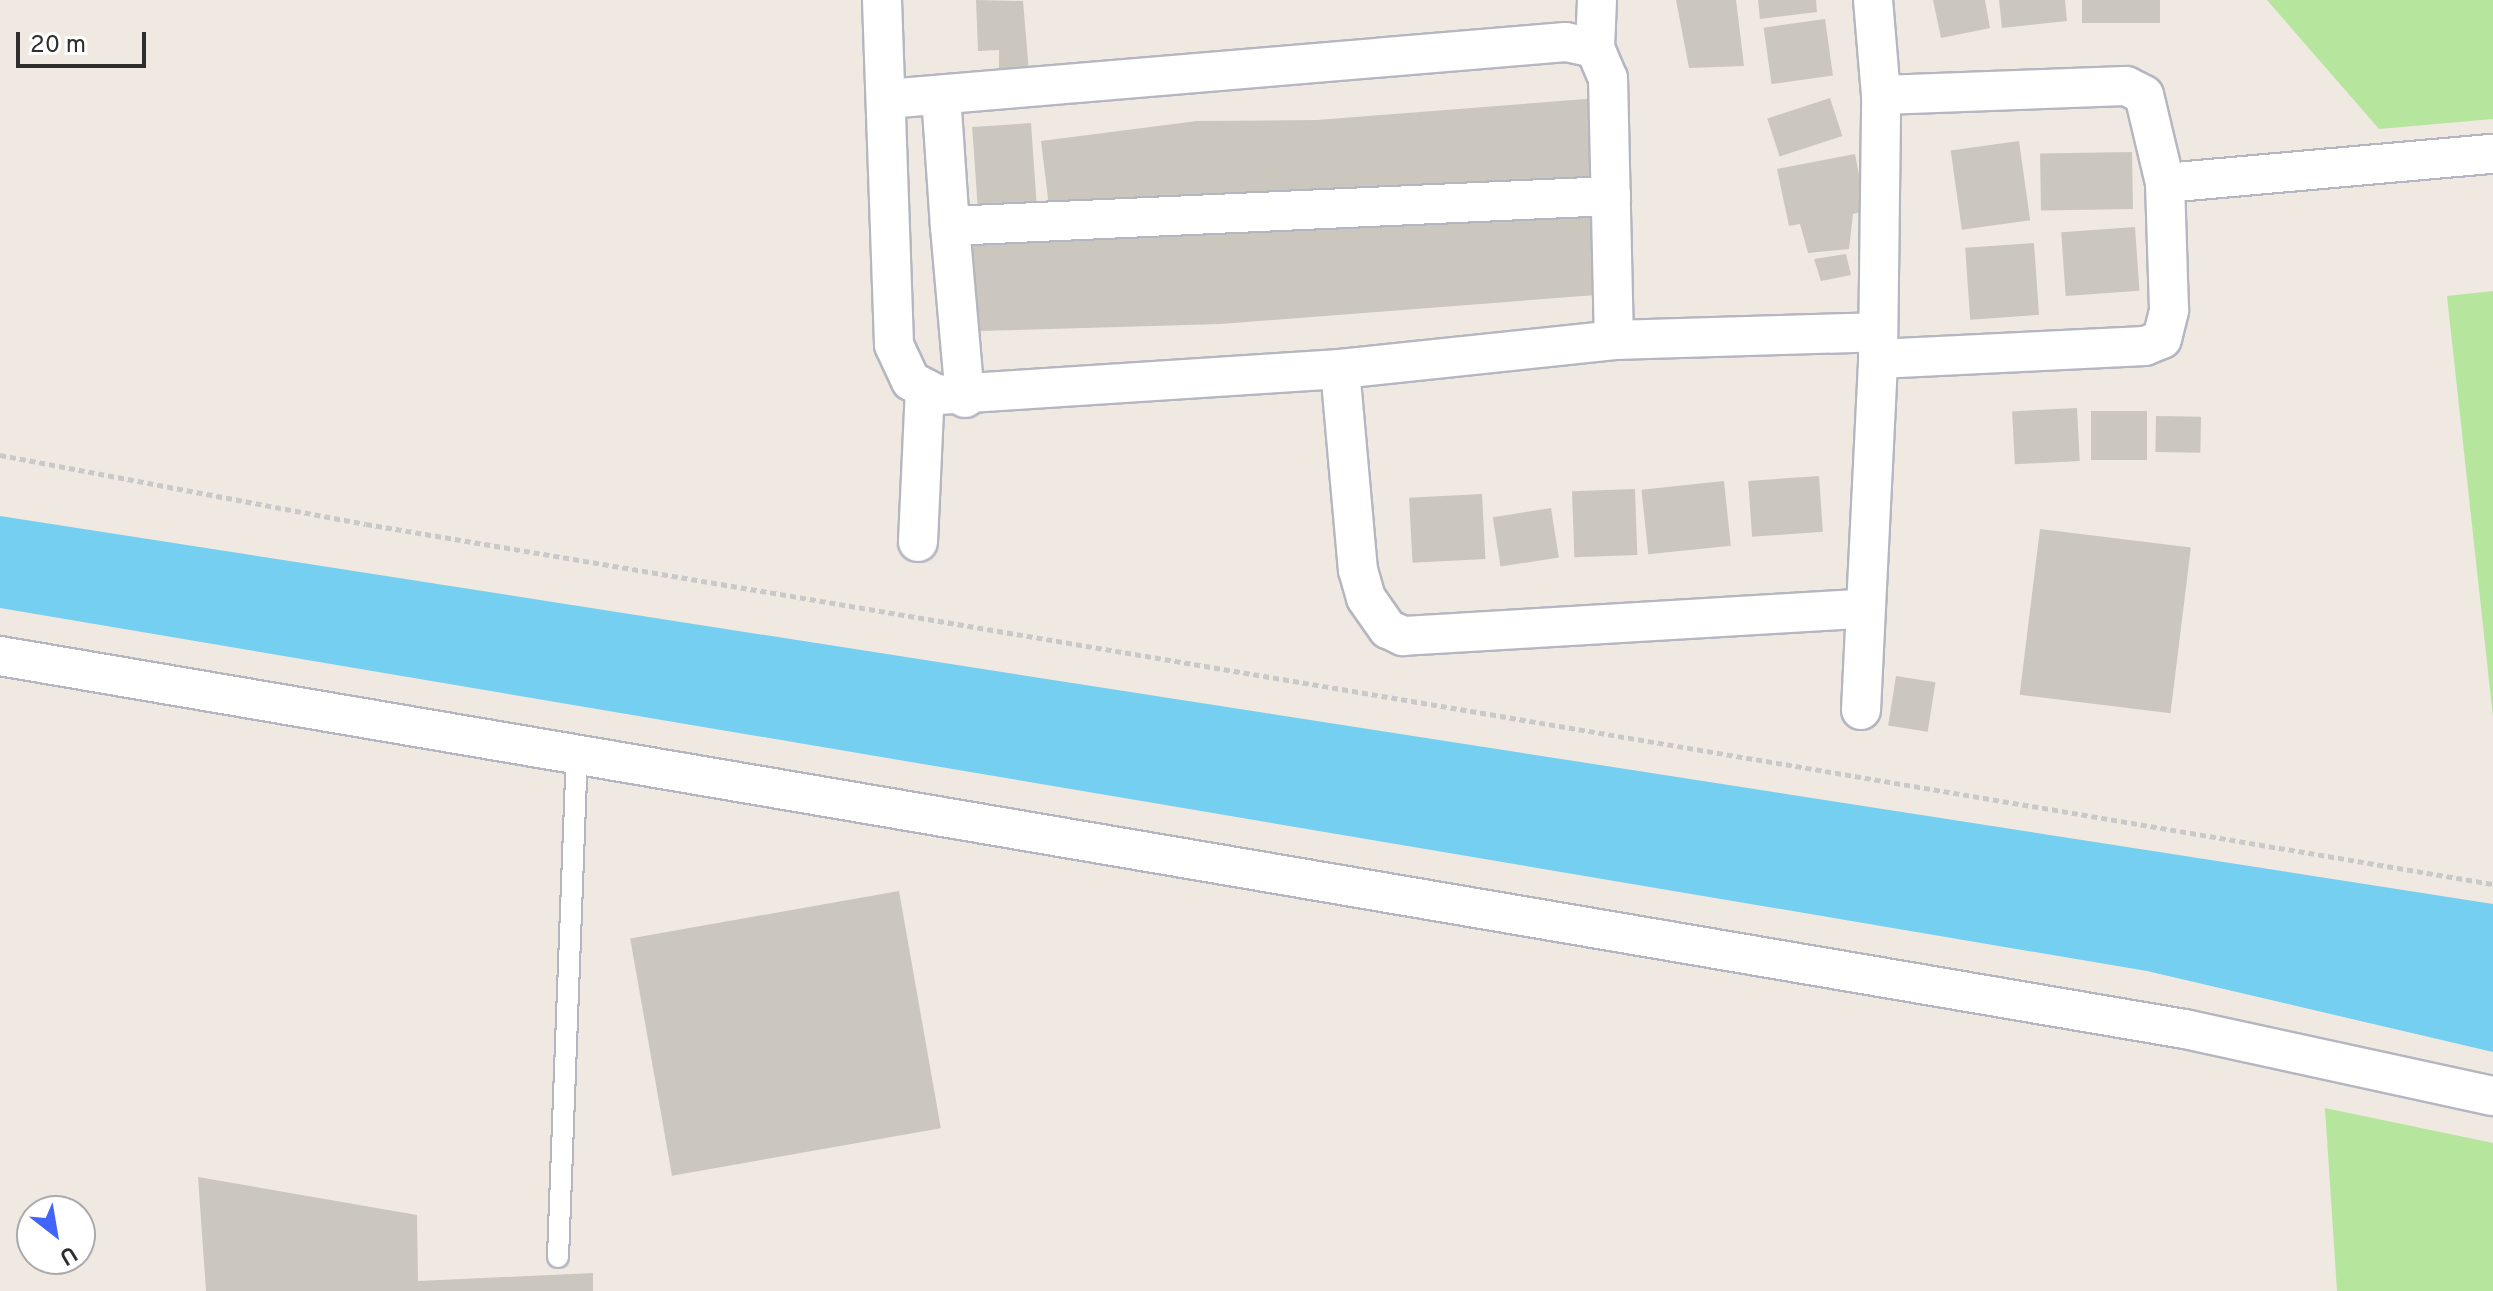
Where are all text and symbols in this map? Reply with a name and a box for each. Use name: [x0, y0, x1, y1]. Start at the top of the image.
scale bar: [20, 16, 150, 66]
text: 20 m: [30, 31, 86, 61]
north arrow: [16, 1195, 96, 1275]
text: U: [54, 1239, 81, 1270]

